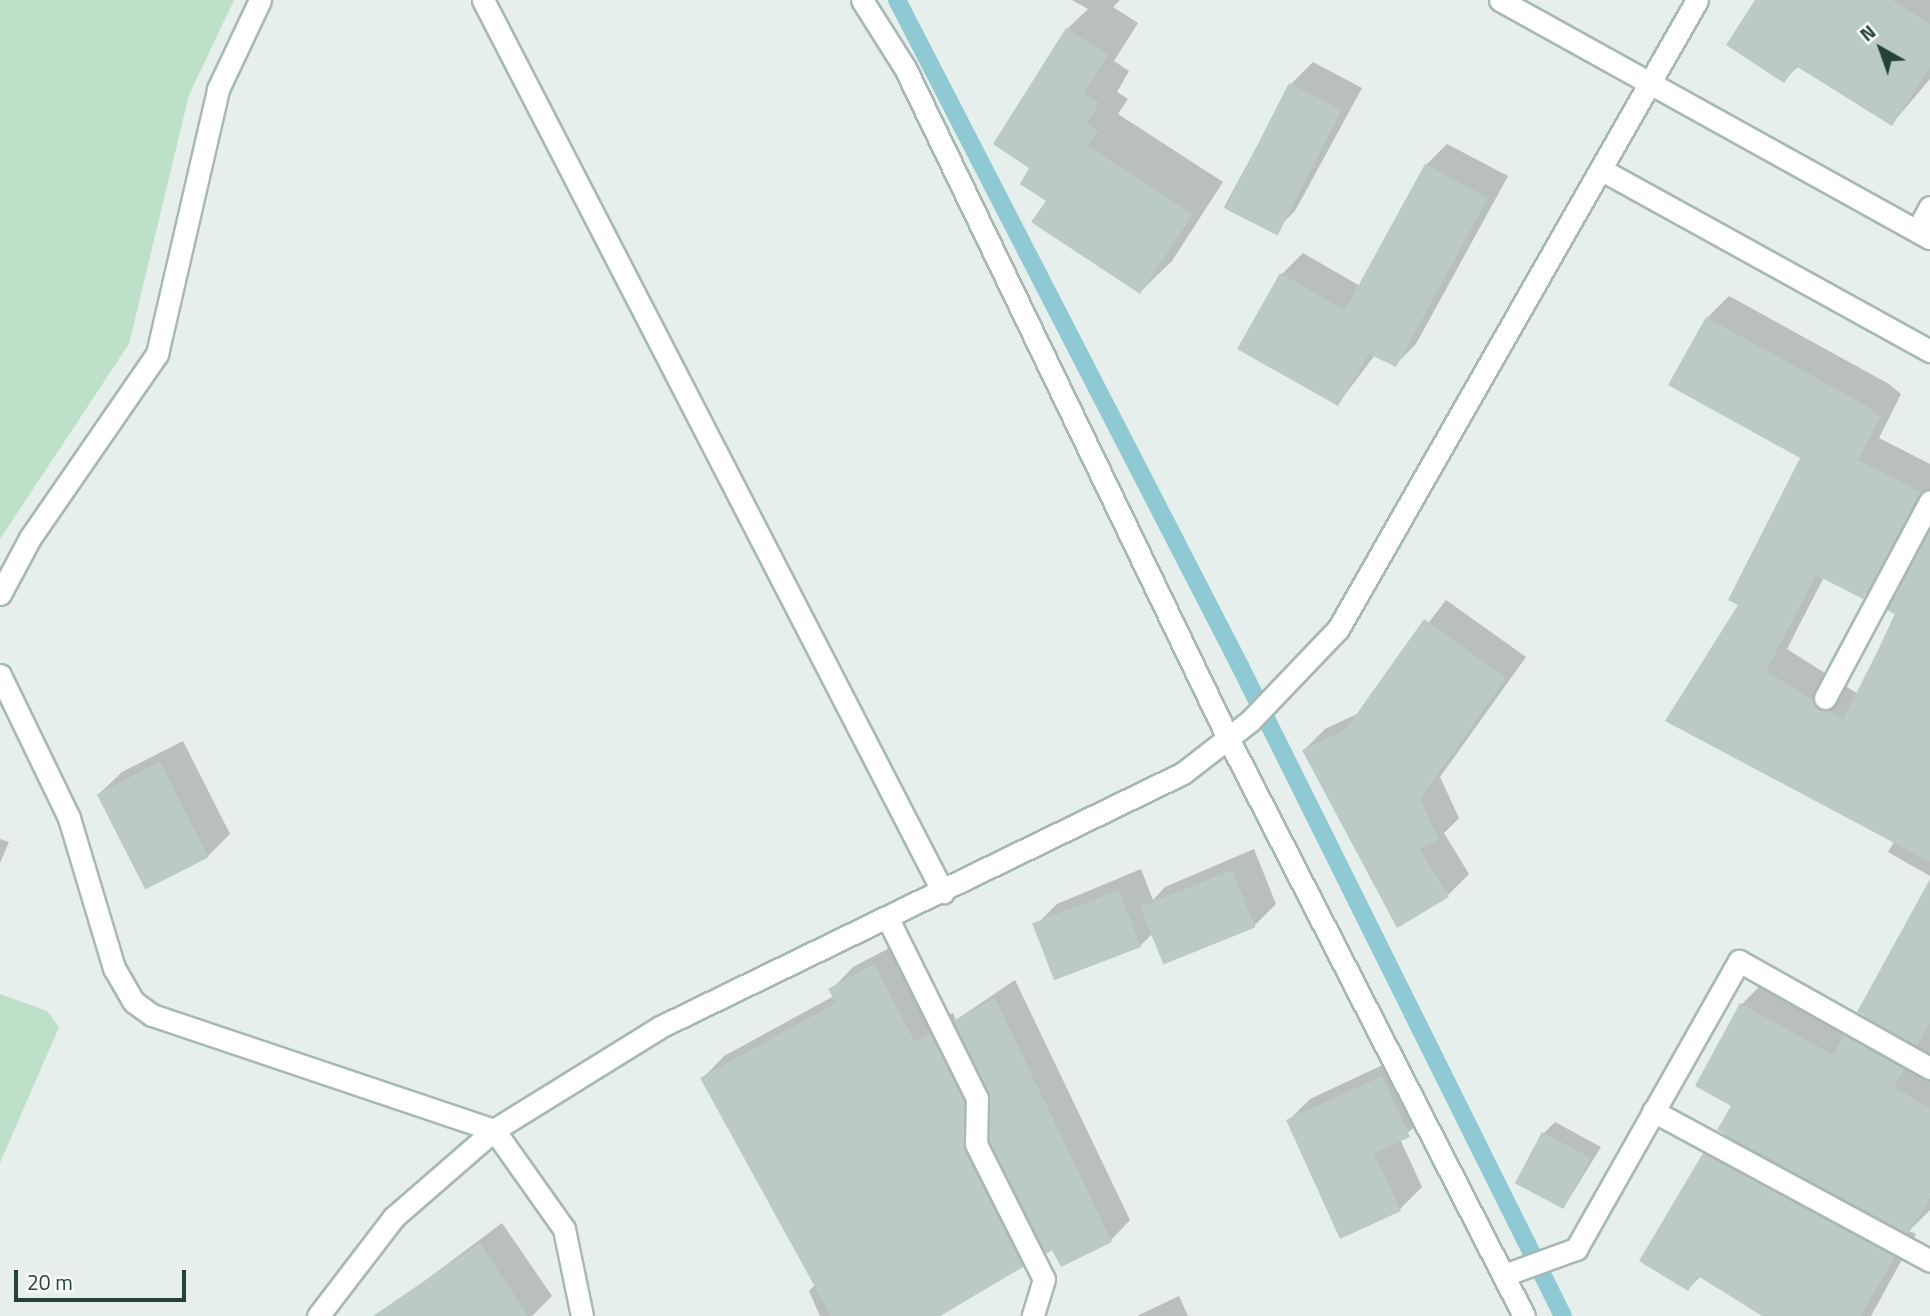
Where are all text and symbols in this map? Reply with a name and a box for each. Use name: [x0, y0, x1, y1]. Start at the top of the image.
north arrow: [1846, 14, 1916, 84]
text: N: [1853, 17, 1882, 48]
scale bar: [18, 1256, 189, 1300]
text: 20 m: [27, 1266, 73, 1298]

